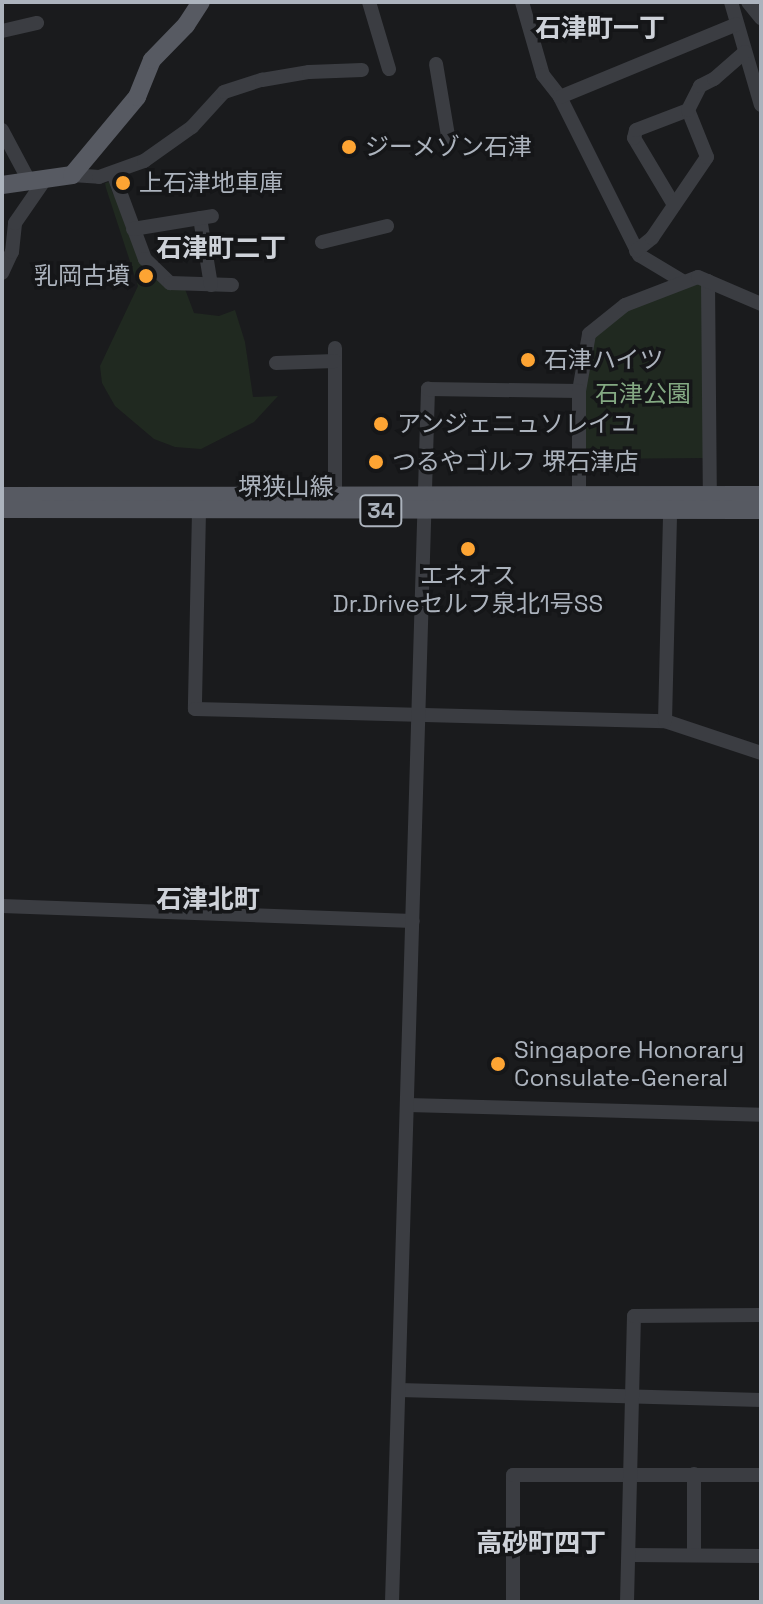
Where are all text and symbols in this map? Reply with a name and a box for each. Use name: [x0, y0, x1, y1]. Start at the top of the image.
district label: 石津町一丁: [535, 13, 665, 45]
place label: ジーメゾン石津: [365, 133, 533, 161]
marker: ジーメゾン石津: [340, 138, 358, 156]
place label: 上石津地車庫: [139, 169, 283, 197]
marker: 上石津地車庫: [114, 174, 132, 192]
district label: 石津町二丁: [156, 233, 286, 265]
place label: 乳岡古墳: [34, 262, 130, 290]
marker: 乳岡古墳: [137, 267, 155, 285]
place label: 石津ハイツ: [544, 346, 664, 374]
marker: 石津ハイツ: [519, 351, 537, 369]
park label: 石津公園: [595, 380, 691, 408]
place label: アンジェニュソレイユ: [397, 410, 637, 438]
marker: アンジェニュソレイユ: [372, 415, 390, 433]
place label: つるやゴルフ 堺石津店: [392, 448, 638, 476]
marker: つるやゴルフ 堺石津店: [367, 453, 385, 471]
street label: 堺狭山線: [238, 473, 334, 501]
road number: 34: [359, 493, 403, 529]
marker: エネオス Dr.Driveセルフ泉北1号SS: [459, 540, 477, 558]
place label: エネオス Dr.Driveセルフ泉北1号SS: [333, 562, 603, 618]
district label: 石津北町: [156, 884, 260, 916]
place label: Singapore Honorary Consulate-General: [514, 1036, 744, 1092]
marker: Singapore Honorary Consulate-General: [489, 1055, 507, 1073]
district label: 高砂町四丁: [476, 1528, 606, 1560]

